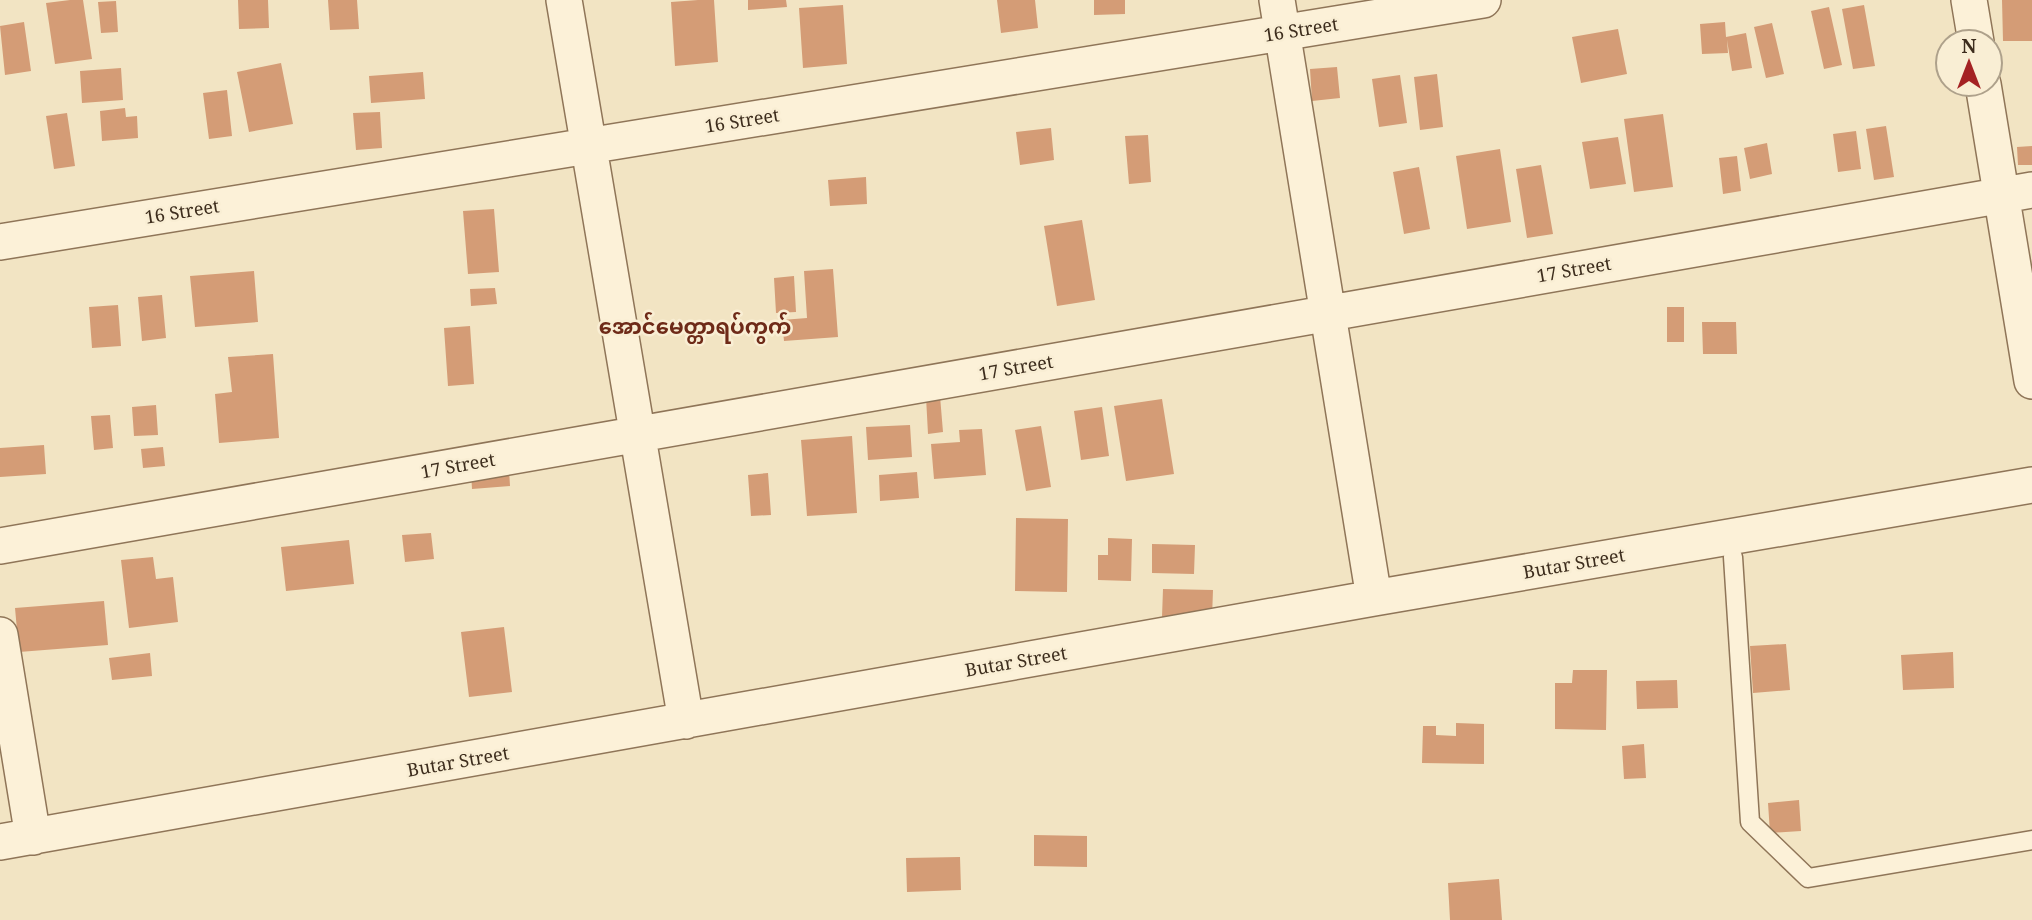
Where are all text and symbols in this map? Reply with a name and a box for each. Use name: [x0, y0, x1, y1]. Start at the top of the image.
street label: 16 Street: [1262, 11, 1340, 47]
north arrow: [1934, 28, 2004, 98]
text: N: [1962, 33, 1977, 59]
street label: 16 Street: [703, 102, 781, 138]
street label: 16 Street: [143, 193, 221, 229]
street label: 17 Street: [1535, 251, 1613, 287]
district label: အောင်မေတ္တာရပ်ကွက်: [599, 311, 791, 344]
street label: 17 Street: [977, 349, 1055, 385]
street label: 17 Street: [419, 447, 497, 483]
street label: Butar Street: [1521, 542, 1627, 584]
street label: Butar Street: [963, 640, 1069, 682]
street label: Butar Street: [405, 740, 511, 782]

